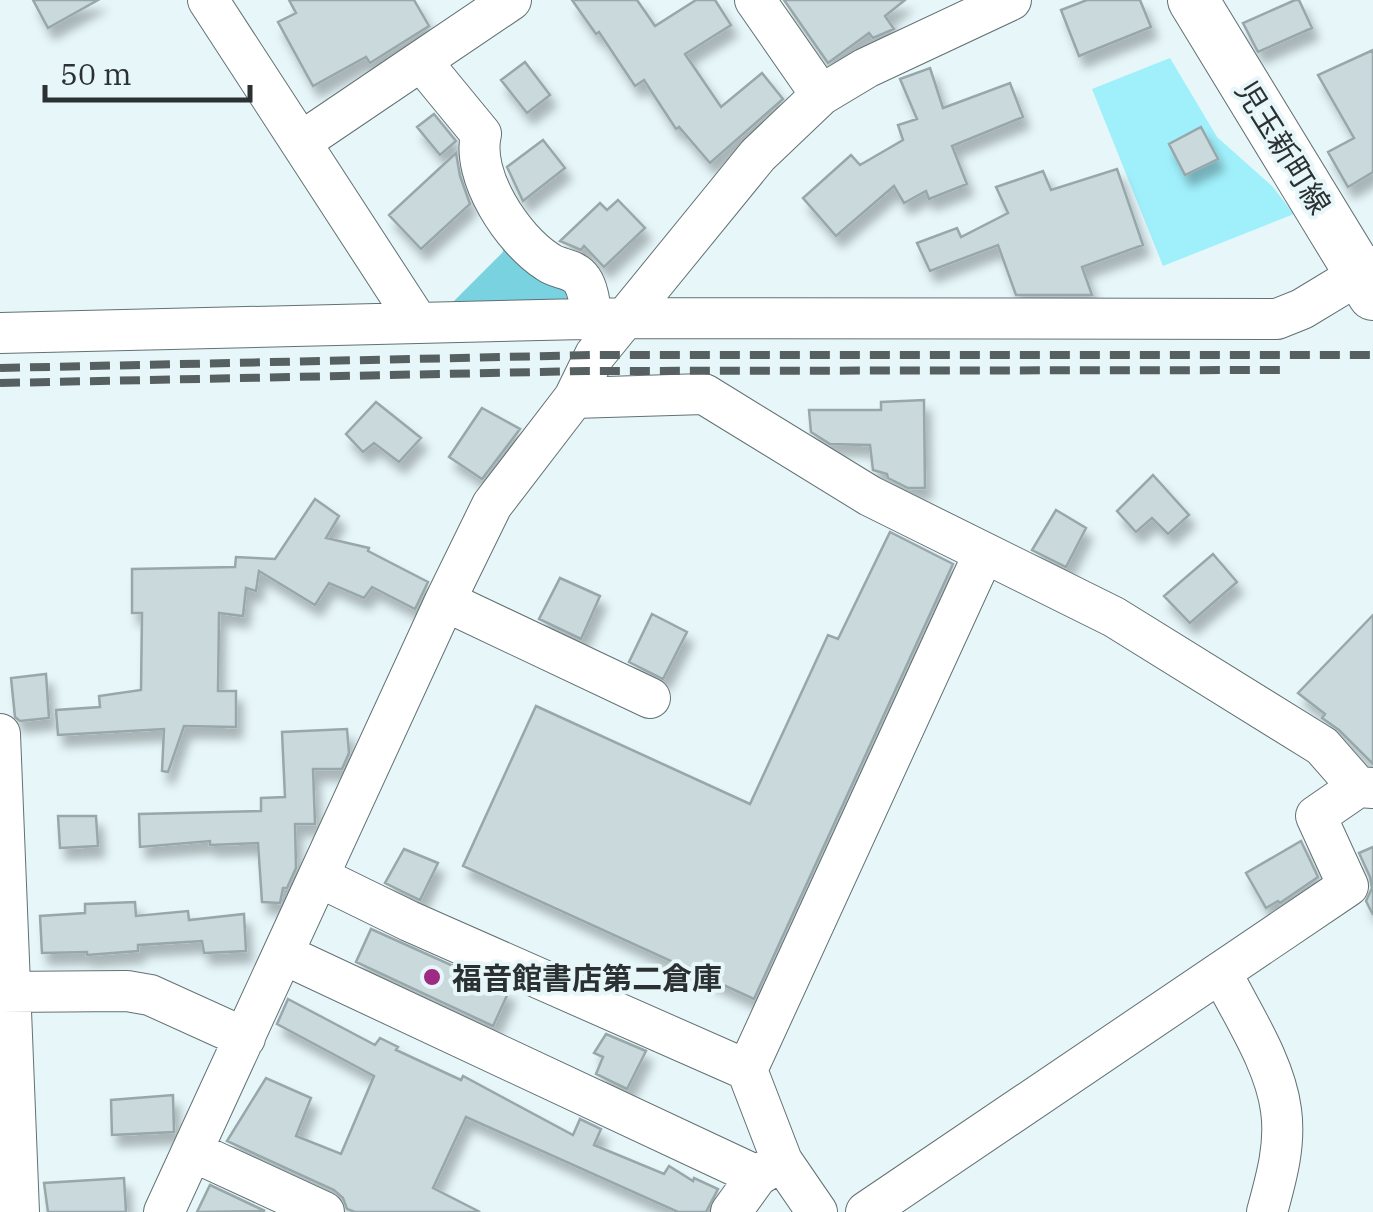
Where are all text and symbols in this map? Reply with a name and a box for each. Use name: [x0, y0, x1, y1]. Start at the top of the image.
scale bar: [45, 40, 250, 102]
text: 50 m: [60, 54, 132, 93]
street label: 児玉新町線: [1228, 73, 1340, 221]
place label: 福音館書店第二倉庫: [452, 958, 722, 997]
marker: 福音館書店第二倉庫: [421, 966, 443, 988]

